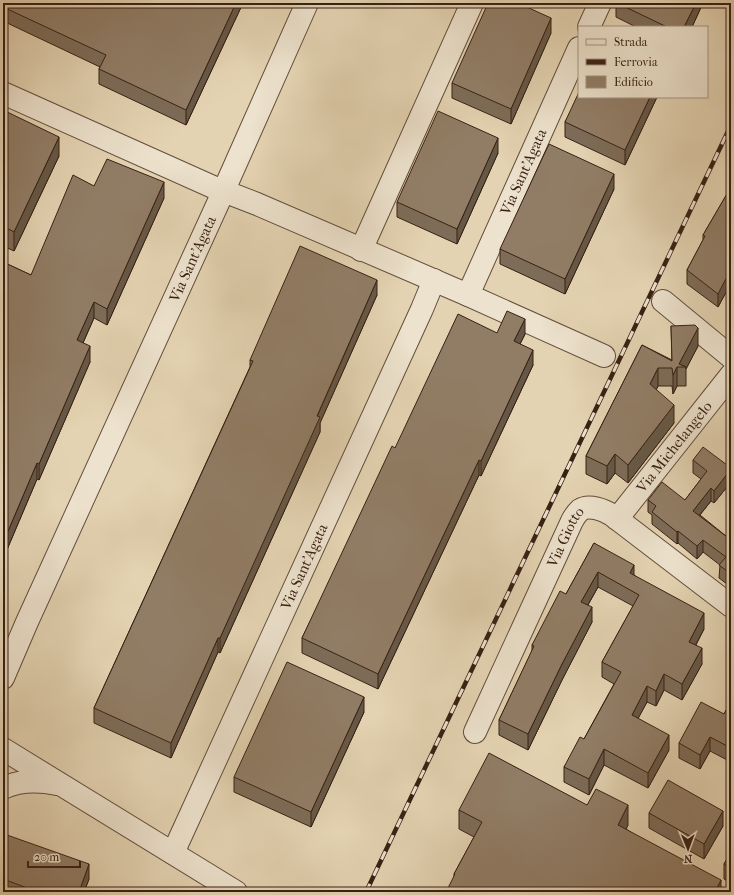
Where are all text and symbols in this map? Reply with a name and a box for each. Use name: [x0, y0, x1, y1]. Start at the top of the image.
legend: [578, 26, 708, 98]
text: Strada: [614, 35, 648, 49]
text: Ferrovia: [614, 55, 658, 69]
text: Edificio: [614, 75, 653, 89]
street label: Via Sant'Agata: [496, 125, 551, 219]
street label: Via Sant'Agata: [165, 212, 220, 306]
street label: Via Michelangelo: [632, 397, 716, 497]
street label: Via Giotto: [543, 502, 588, 571]
street label: Via Sant'Agata: [276, 520, 332, 613]
north arrow: [668, 829, 708, 869]
scale bar: [28, 843, 80, 869]
text: 20 m: [34, 850, 59, 864]
text: N: [683, 852, 692, 865]

